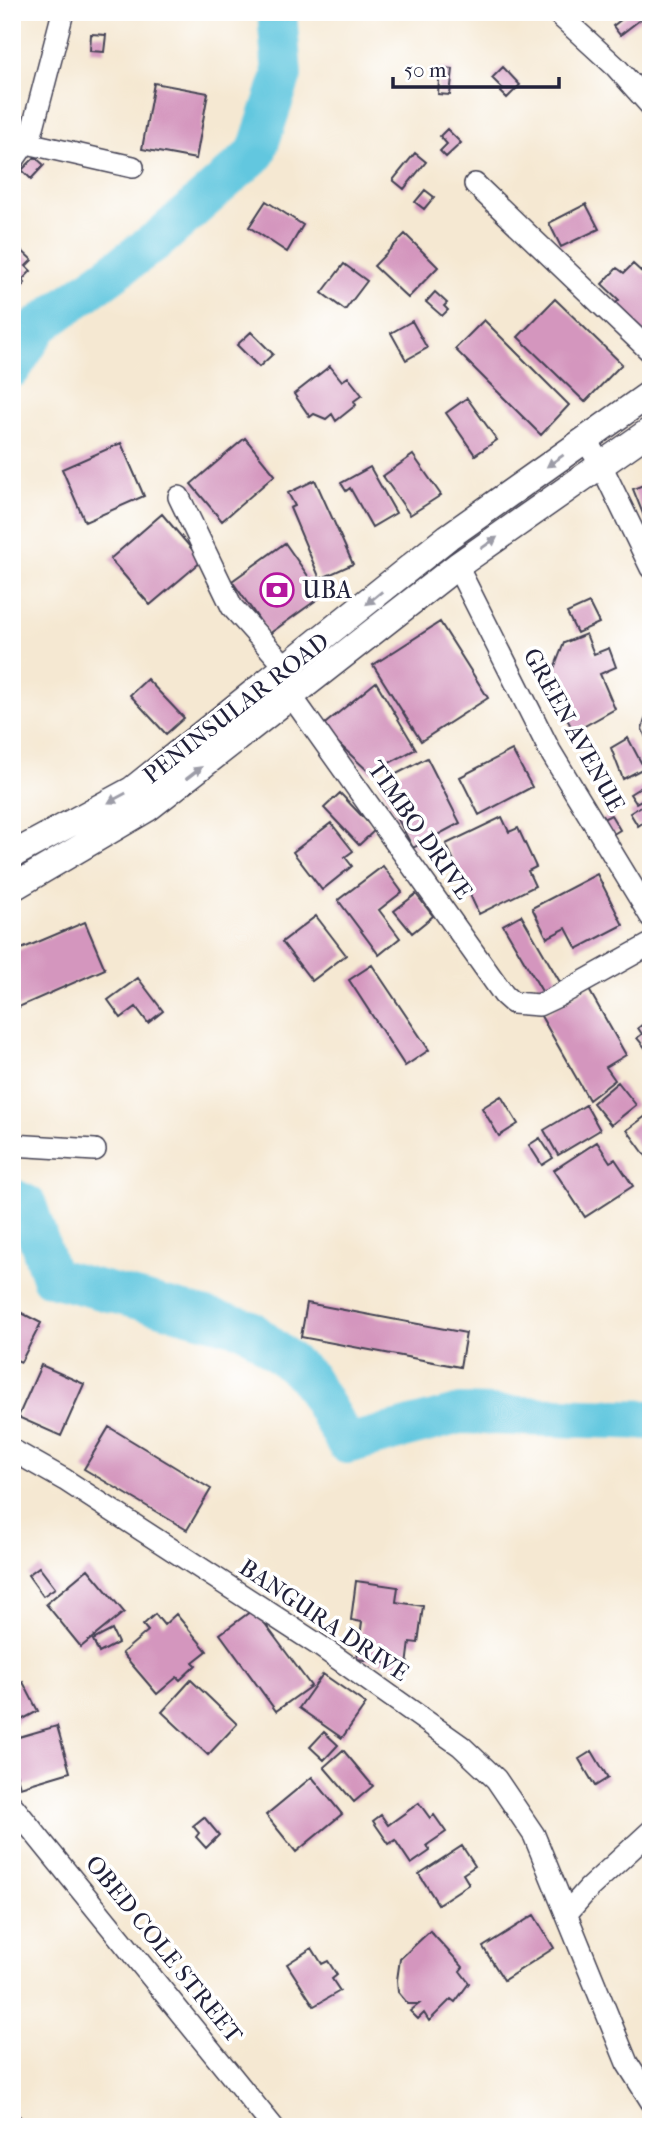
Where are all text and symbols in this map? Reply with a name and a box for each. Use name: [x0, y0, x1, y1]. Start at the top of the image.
scale bar: [393, 46, 560, 90]
text: 50 m: [404, 58, 447, 82]
one-way arrow: [546, 454, 564, 468]
one-way arrow: [480, 536, 498, 550]
bank icon: UBA: [258, 571, 296, 609]
place label: UBA: [302, 576, 352, 604]
one-way arrow: [365, 590, 383, 605]
street label: PENINSULAR ROAD: [138, 627, 334, 789]
street label: GREEN AVENUE: [517, 643, 631, 817]
street label: TIMBO DRIVE: [362, 755, 478, 905]
one-way arrow: [184, 766, 202, 781]
one-way arrow: [108, 792, 127, 804]
street label: BANGURA DRIVE: [234, 1553, 414, 1687]
street label: OBED COLE STREET: [80, 1850, 249, 2049]

